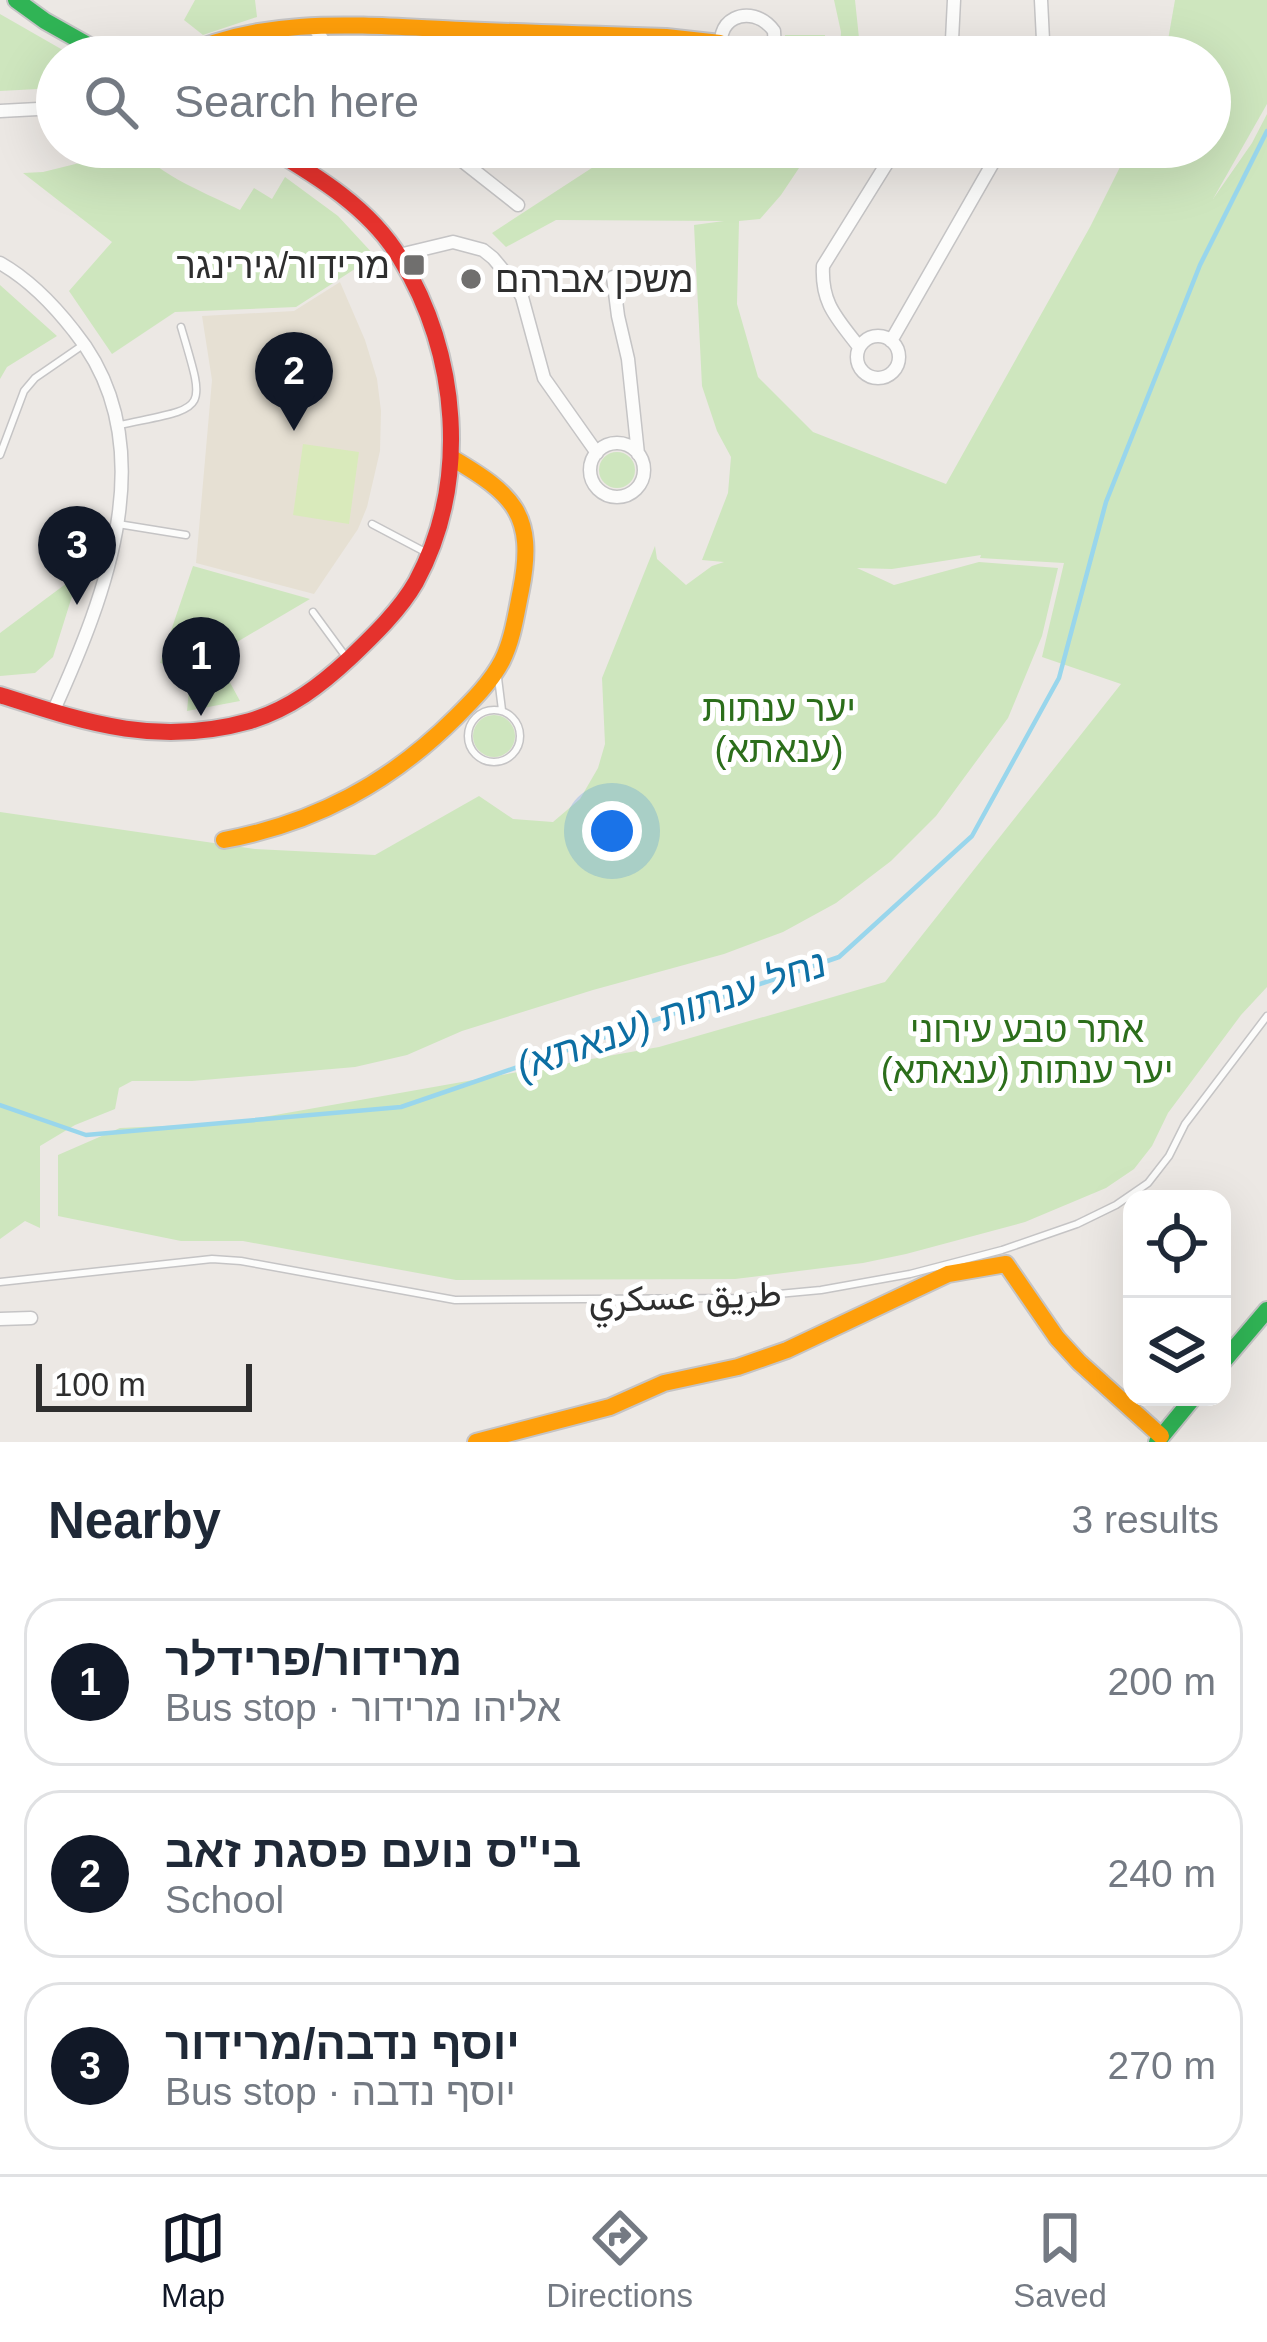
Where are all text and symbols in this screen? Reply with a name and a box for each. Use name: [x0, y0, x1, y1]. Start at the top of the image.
search box: [36, 36, 1231, 168]
icon: search: [78, 69, 144, 135]
text: Search here: [174, 76, 419, 127]
place label: מרידור/גירינגר: [177, 245, 390, 286]
marker: מרידור/גירינגר: [401, 252, 427, 278]
place label: משכן אברהם: [495, 259, 693, 300]
marker: משכן אברהם: [458, 266, 484, 292]
pin: 2: [255, 332, 333, 431]
pin: 3: [38, 506, 116, 605]
pin: 1: [162, 617, 240, 716]
park label: יער ענתות (ענאתא): [702, 688, 856, 770]
your location: [582, 801, 642, 861]
water label: נחל ענתות (ענאתא): [511, 941, 832, 1088]
park label: אתר טבע עירוני יער ענתות (ענאתא): [881, 1009, 1173, 1091]
map controls: [1123, 1190, 1231, 1406]
button: locate: [1123, 1190, 1231, 1298]
street label: طريق عسكري: [588, 1273, 783, 1329]
button: layers: [1123, 1298, 1231, 1406]
scale bar: [36, 1358, 252, 1411]
text: 100 m: [54, 1366, 146, 1403]
text: Nearby: [48, 1492, 221, 1549]
text: 3 results: [1072, 1498, 1219, 1541]
text: מרידור/פרידלר: [165, 1634, 462, 1685]
text: 1: [79, 1660, 101, 1703]
text: 200 m: [1108, 1660, 1216, 1703]
text: Bus stop · אליהו מרידור: [165, 1686, 561, 1729]
text: בי"ס נועם פסגת זאב: [165, 1826, 581, 1877]
text: 2: [79, 1852, 101, 1895]
text: 240 m: [1108, 1852, 1216, 1895]
text: School: [165, 1878, 284, 1921]
text: יוסף נדבה/מרידור: [165, 2018, 520, 2069]
text: 3: [79, 2044, 101, 2087]
text: 270 m: [1108, 2044, 1216, 2087]
text: Bus stop · יוסף נדבה: [165, 2070, 516, 2113]
tab: Map: [160, 2205, 226, 2315]
tab: Directions: [546, 2205, 693, 2315]
tab: Saved: [1013, 2205, 1107, 2315]

